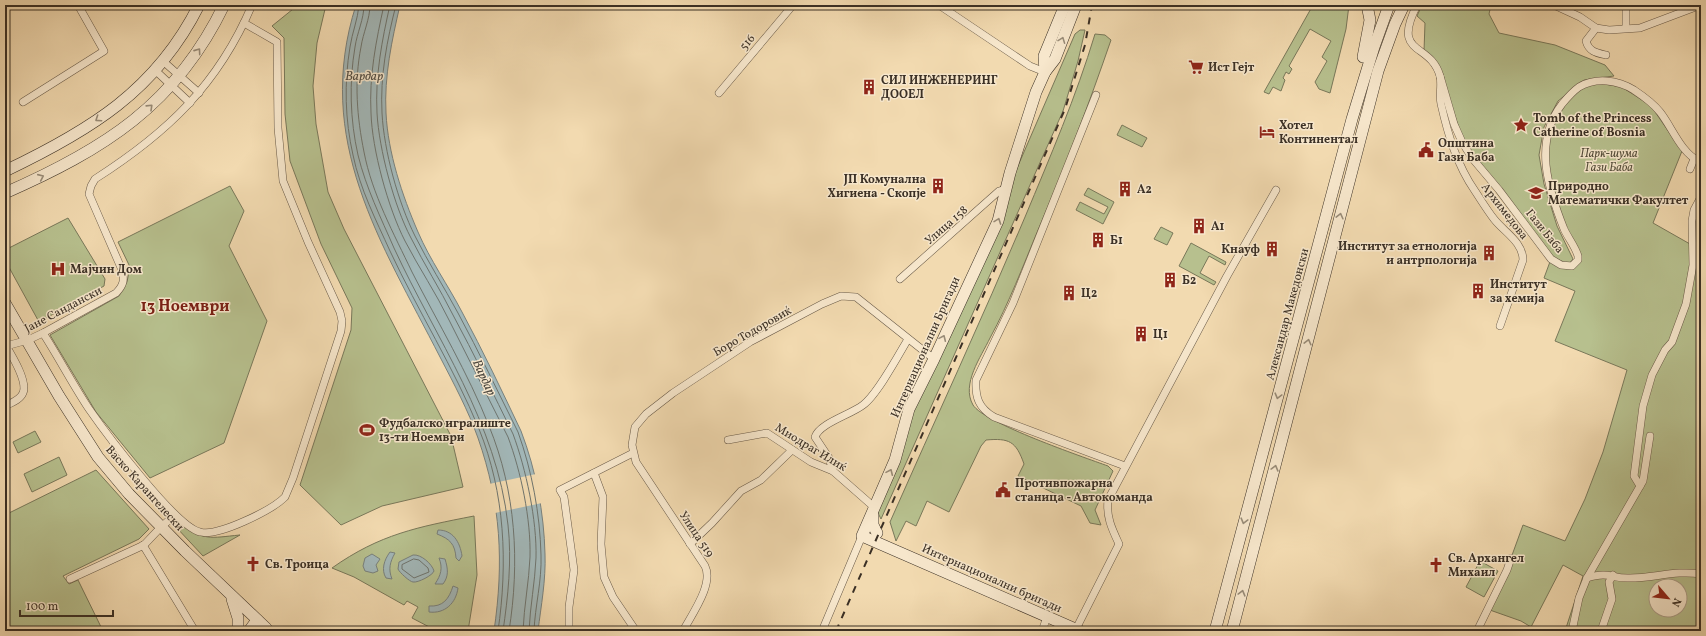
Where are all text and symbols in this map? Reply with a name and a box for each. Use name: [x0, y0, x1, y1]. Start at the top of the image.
street label: 516: [736, 31, 759, 54]
one-way arrow: [1058, 37, 1066, 44]
one-way arrow: [193, 48, 201, 55]
supermarket icon: Ист Гејт: [1187, 58, 1205, 76]
place label: Ист Гејт: [1208, 60, 1255, 76]
water label: Вардар: [345, 68, 383, 86]
place label: СИЛ ИНЖЕНЕРИНГ ДООЕЛ: [881, 73, 998, 103]
building icon: СИЛ ИНЖЕНЕРИНГ ДООЕЛ: [860, 78, 878, 96]
one-way arrow: [145, 104, 153, 112]
place label: Tomb of the Princess Catherine of Bosnia: [1533, 111, 1652, 141]
one-way arrow: [95, 115, 102, 122]
place icon: Tomb of the Princess Catherine of Bosnia: [1512, 116, 1530, 134]
place label: Хотел Континентал: [1279, 118, 1358, 148]
hotel icon: Хотел Континентал: [1258, 123, 1276, 141]
place label: Општина Гази Баба: [1438, 136, 1495, 166]
public building icon: Општина Гази Баба: [1417, 141, 1435, 159]
park label: Парк-шума Гази Баба: [1580, 146, 1638, 176]
place label: ЈП Комунална Хигиена - Скопје: [828, 172, 926, 202]
one-way arrow: [36, 174, 44, 182]
building icon: ЈП Комунална Хигиена - Скопје: [929, 177, 947, 195]
place label: Природно Математички Факултет: [1548, 179, 1689, 209]
building icon: А2: [1116, 180, 1134, 198]
street label: Архимедова: [1477, 180, 1531, 243]
place label: А2: [1137, 182, 1152, 198]
school or university icon: Природно Математички Факултет: [1527, 184, 1545, 202]
street label: Улица 158: [922, 203, 972, 249]
street label: Гази Баба: [1521, 206, 1567, 257]
one-way arrow: [1335, 213, 1344, 220]
one-way arrow: [993, 217, 1001, 224]
building icon: А1: [1190, 217, 1208, 235]
place label: А1: [1211, 219, 1225, 235]
building icon: Б1: [1089, 231, 1107, 249]
place label: Б1: [1110, 233, 1123, 249]
place label: Институт за етнологија и антрпологија: [1338, 239, 1477, 269]
building icon: Кнауф: [1263, 240, 1281, 258]
place label: Кнауф: [1221, 242, 1261, 258]
building icon: Институт за етнологија и антрпологија: [1480, 244, 1498, 262]
street label: Александар Македонски: [1263, 247, 1313, 382]
hospital icon: Мајчин Дом: [49, 260, 67, 278]
place label: Мајчин Дом: [70, 262, 142, 278]
building icon: Б2: [1161, 271, 1179, 289]
place label: Б2: [1182, 273, 1196, 289]
street label: Интернационални Бригади: [887, 274, 964, 421]
place label: Институт за хемија: [1490, 277, 1547, 307]
building icon: Институт за хемија: [1469, 282, 1487, 300]
street label: Јане Сандански: [22, 283, 105, 337]
building icon: Ц2: [1060, 284, 1078, 302]
place label: Ц2: [1081, 286, 1097, 302]
district label: 13 Ноември: [141, 296, 229, 318]
street label: Боро Тодоровиќ: [710, 303, 795, 361]
building icon: Ц1: [1132, 325, 1150, 343]
place label: Ц1: [1153, 327, 1168, 343]
one-way arrow: [938, 335, 946, 343]
one-way arrow: [1303, 339, 1311, 345]
water label: Вардар: [467, 357, 499, 399]
one-way arrow: [1274, 392, 1283, 399]
place label: Фудбалско игралиште 13-ти Ноември: [379, 416, 511, 446]
street label: Миодраг Илиќ: [772, 420, 850, 476]
sports icon: Фудбалско игралиште 13-ти Ноември: [358, 421, 376, 439]
street label: Васко Карангелески: [102, 442, 187, 535]
one-way arrow: [1270, 464, 1279, 471]
one-way arrow: [885, 468, 893, 476]
place label: Противпожарна станица - Автокоманда: [1015, 476, 1153, 506]
public building icon: Противпожарна станица - Автокоманда: [994, 481, 1012, 499]
street label: Улица 519: [675, 508, 717, 561]
one-way arrow: [1241, 518, 1249, 525]
street label: Интернационални бригади: [919, 541, 1064, 617]
place label: Св. Архангел Михаил: [1448, 551, 1524, 581]
church icon: Св. Троица: [244, 555, 262, 573]
church icon: Св. Архангел Михаил: [1427, 556, 1445, 574]
place label: Св. Троица: [265, 557, 329, 573]
north arrow: [1648, 578, 1688, 618]
one-way arrow: [1237, 590, 1246, 597]
scale bar: [20, 592, 113, 618]
text: N: [1667, 595, 1684, 609]
text: 100 m: [26, 599, 59, 615]

